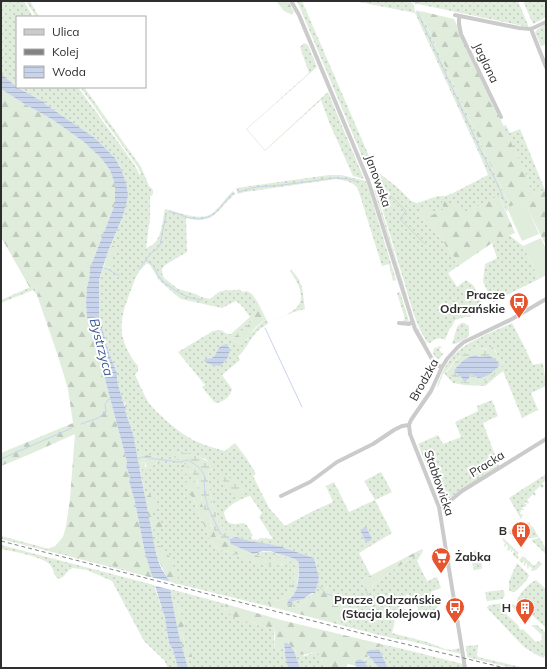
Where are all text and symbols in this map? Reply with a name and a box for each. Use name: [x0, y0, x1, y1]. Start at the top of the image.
legend: [16, 16, 146, 88]
text: Ulica: [52, 24, 80, 39]
street label: Jaglana: [470, 40, 503, 85]
text: Kolej: [52, 44, 79, 59]
text: Woda: [52, 64, 86, 79]
street label: Janowska: [362, 153, 395, 209]
place label: Pracze Odrzańskie: [440, 287, 505, 316]
bus stop icon: Pracze Odrzańskie: [508, 291, 530, 319]
water label: Bystrzyca: [87, 316, 117, 378]
street label: Brodzka: [406, 356, 441, 404]
street label: Pracka: [466, 447, 507, 480]
street label: Stabłowicka: [421, 448, 458, 518]
building icon: B: [510, 520, 532, 548]
place label: B: [499, 523, 507, 538]
supermarket icon: Żabka: [430, 546, 452, 574]
place label: Żabka: [455, 549, 491, 564]
place label: Pracze Odrzańskie (Stacja kolejowa): [334, 592, 441, 621]
bus stop icon: Pracze Odrzańskie (Stacja kolejowa): [444, 596, 466, 624]
building icon: H: [514, 597, 536, 625]
place label: H: [502, 600, 511, 615]

